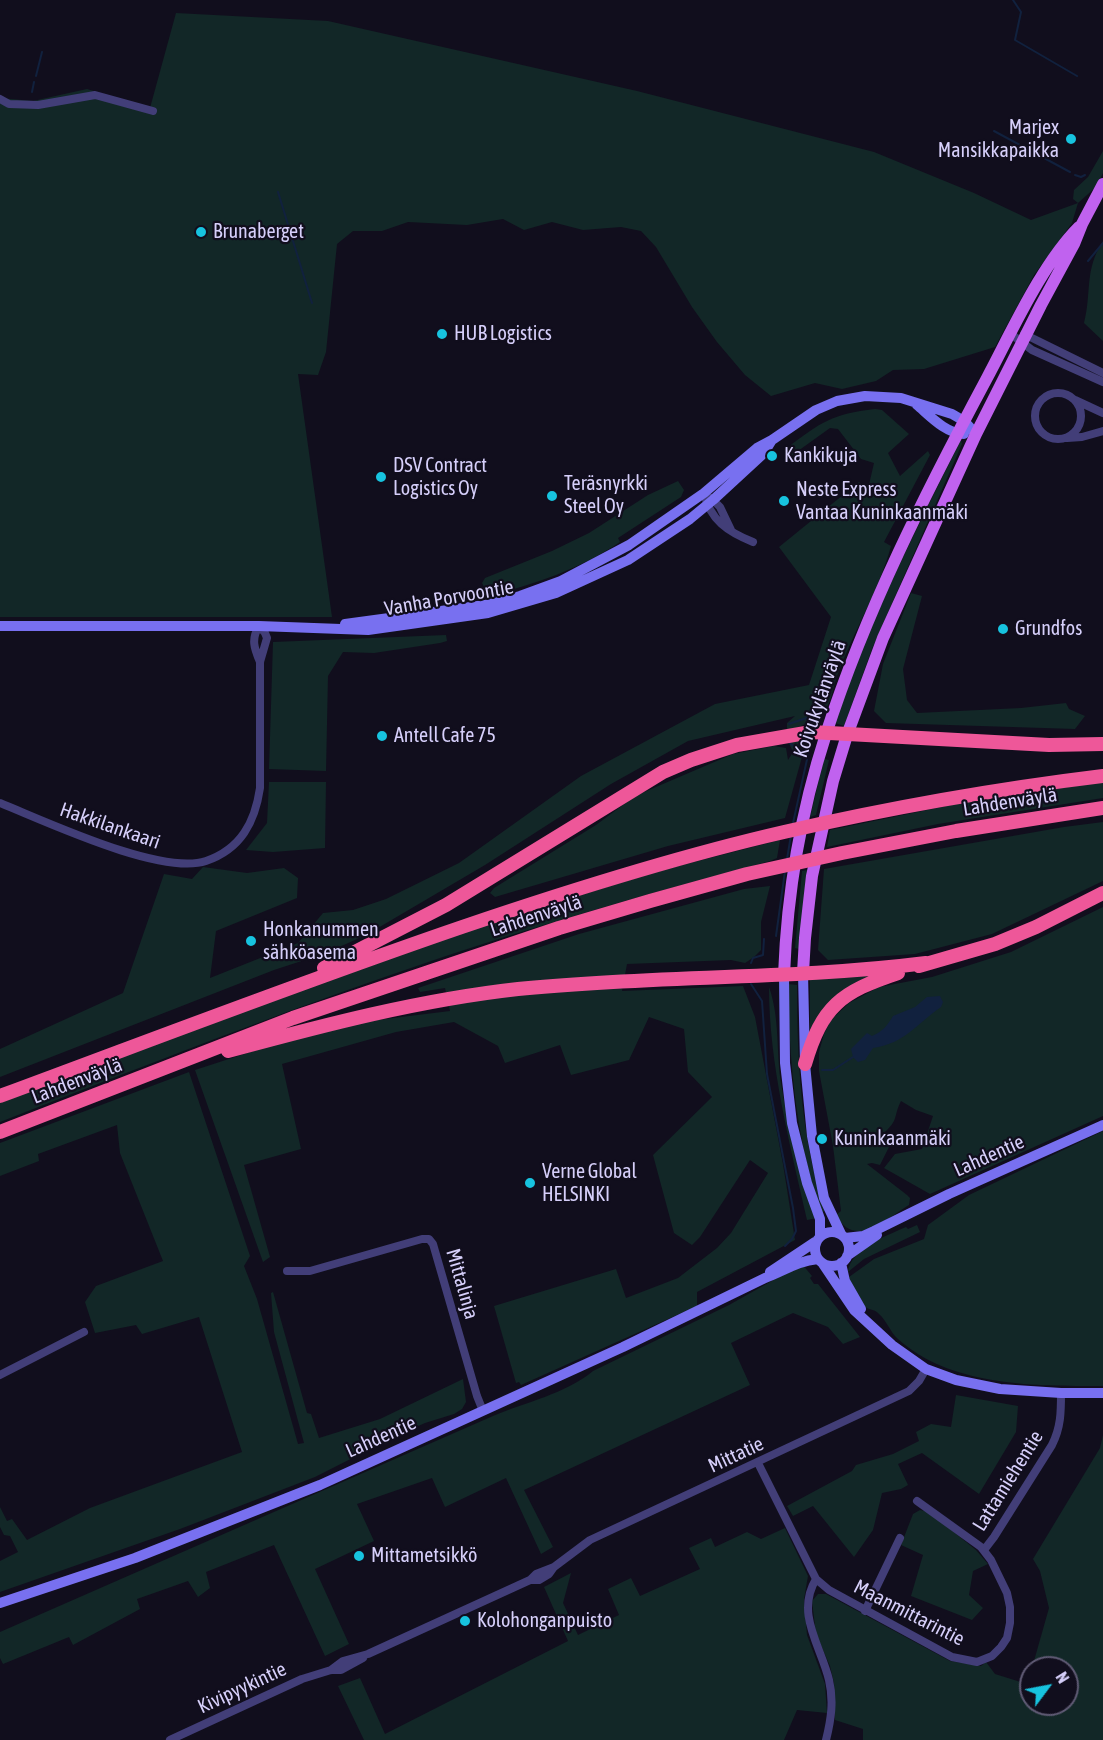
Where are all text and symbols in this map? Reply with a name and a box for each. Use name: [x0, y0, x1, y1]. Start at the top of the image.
place label: Marjex Mansikkapaikka: [938, 116, 1059, 163]
marker: Marjex Mansikkapaikka: [1064, 132, 1078, 146]
place label: Brunaberget: [213, 220, 304, 244]
marker: Brunaberget: [194, 225, 208, 239]
place label: HUB Logistics: [454, 322, 552, 346]
marker: HUB Logistics: [435, 327, 449, 341]
place label: Kankikuja: [784, 444, 858, 468]
marker: Kankikuja: [765, 449, 779, 463]
place label: DSV Contract Logistics Oy: [393, 454, 487, 501]
marker: DSV Contract Logistics Oy: [374, 470, 388, 484]
place label: Teräsnyrkki Steel Oy: [564, 472, 648, 519]
place label: Neste Express Vantaa Kuninkaanmäki: [796, 478, 968, 525]
marker: Teräsnyrkki Steel Oy: [545, 489, 559, 503]
marker: Neste Express Vantaa Kuninkaanmäki: [777, 494, 791, 508]
street label: Vanha Porvoontie: [383, 575, 515, 621]
place label: Grundfos: [1015, 617, 1082, 641]
marker: Grundfos: [996, 622, 1010, 636]
street label: Koivukylänväylä: [789, 637, 851, 761]
place label: Antell Cafe 75: [394, 724, 496, 748]
marker: Antell Cafe 75: [375, 729, 389, 743]
street label: Lahdenväylä: [961, 783, 1059, 821]
street label: Hakkilankaari: [57, 798, 163, 854]
street label: Lahdenväylä: [487, 890, 585, 942]
place label: Honkanummen sähköasema: [263, 918, 379, 965]
marker: Honkanummen sähköasema: [244, 934, 258, 948]
street label: Lahdenväylä: [28, 1053, 126, 1109]
place label: Kuninkaanmäki: [834, 1127, 951, 1151]
street label: Lahdentie: [950, 1130, 1028, 1182]
marker: Kuninkaanmäki: [815, 1132, 829, 1146]
place label: Verne Global HELSINKI: [542, 1160, 637, 1207]
marker: Verne Global HELSINKI: [523, 1176, 537, 1190]
street label: Mittalinja: [440, 1246, 484, 1322]
street label: Lahdentie: [342, 1411, 420, 1463]
street label: Lattamiehentie: [968, 1426, 1048, 1536]
street label: Mittatie: [705, 1432, 767, 1478]
place label: Mittametsikkö: [371, 1544, 477, 1568]
marker: Mittametsikkö: [352, 1549, 366, 1563]
street label: Maanmittarintie: [850, 1575, 968, 1651]
place label: Kolohonganpuisto: [477, 1609, 612, 1633]
marker: Kolohonganpuisto: [458, 1614, 472, 1628]
north arrow: [1019, 1656, 1079, 1716]
street label: Kivipyykintie: [194, 1657, 290, 1719]
text: N: [1052, 1669, 1073, 1686]

